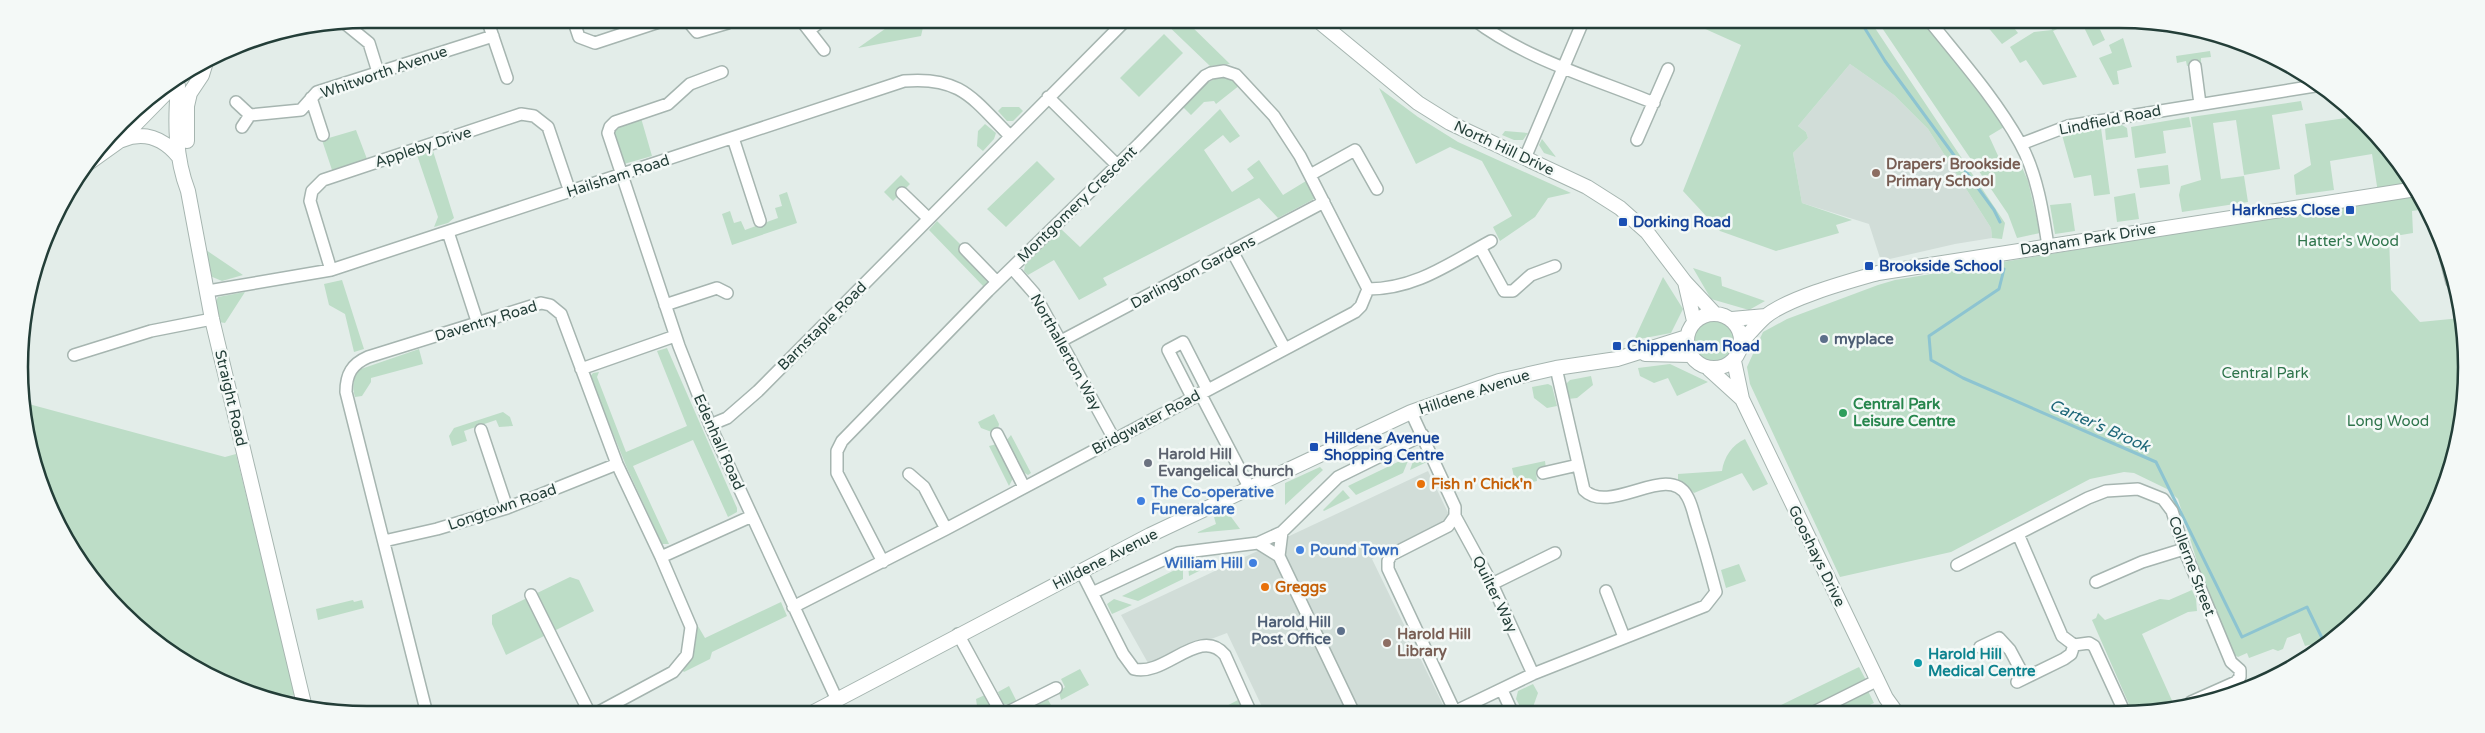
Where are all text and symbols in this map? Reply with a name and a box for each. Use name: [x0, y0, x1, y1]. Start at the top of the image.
street label: Whitworth Avenue: [318, 42, 450, 102]
street label: Lindfield Road: [2057, 101, 2163, 139]
street label: North Hill Drive: [1451, 117, 1557, 179]
street label: Appleby Drive: [372, 123, 474, 171]
street label: Montgomery Crescent: [1013, 142, 1141, 266]
street label: Hailsham Road: [564, 151, 672, 201]
place label: Drapers' Brookside Primary School: [1886, 155, 2021, 191]
marker: Drapers' Brookside Primary School: [1870, 167, 1882, 179]
place label: Harkness Close: [2231, 201, 2341, 219]
marker: Harkness Close: [2344, 204, 2356, 216]
place label: Dorking Road: [1633, 213, 1731, 232]
marker: Dorking Road: [1617, 216, 1629, 228]
street label: Dagnam Park Drive: [2019, 219, 2157, 259]
street label: Darlington Gardens: [1128, 231, 1258, 313]
park label: Hatter's Wood: [2297, 232, 2399, 250]
place label: Brookside School: [1879, 257, 2002, 275]
marker: Brookside School: [1863, 260, 1875, 272]
street label: Barnstaple Road: [774, 278, 870, 374]
street label: Northallerton Way: [1027, 291, 1105, 413]
street label: Daventry Road: [433, 297, 539, 345]
place label: myplace: [1834, 330, 1894, 349]
marker: myplace: [1818, 333, 1830, 345]
place label: Chippenham Road: [1627, 337, 1760, 356]
marker: Chippenham Road: [1611, 340, 1623, 352]
street label: Straight Road: [211, 348, 251, 448]
park label: Central Park: [2221, 364, 2309, 382]
street label: Hilldene Avenue: [1416, 366, 1532, 418]
street label: Bridgwater Road: [1089, 386, 1203, 458]
street label: Edenhall Road: [690, 391, 748, 493]
place label: Central Park Leisure Centre: [1853, 395, 1956, 430]
water label: Carter's Brook: [2046, 395, 2154, 458]
marker: Central Park Leisure Centre: [1837, 407, 1849, 419]
park label: Long Wood: [2347, 412, 2429, 430]
place label: Hilldene Avenue Shopping Centre: [1324, 429, 1444, 465]
marker: Hilldene Avenue Shopping Centre: [1308, 441, 1320, 453]
place label: Harold Hill Evangelical Church: [1158, 445, 1294, 481]
marker: Harold Hill Evangelical Church: [1142, 457, 1154, 469]
place label: Fish n' Chick'n: [1431, 475, 1532, 493]
marker: Fish n' Chick'n: [1415, 478, 1427, 490]
street label: Longtown Road: [445, 480, 559, 534]
place label: The Co-operative Funeralcare: [1150, 483, 1274, 518]
marker: The Co-operative Funeralcare: [1135, 495, 1147, 507]
street label: Gooshays Drive: [1785, 502, 1849, 610]
street label: Collerne Street: [2165, 514, 2219, 619]
street label: Hilldene Avenue: [1049, 525, 1161, 593]
place label: Pound Town: [1310, 541, 1399, 559]
marker: Pound Town: [1294, 544, 1306, 556]
street label: Quilter Way: [1469, 553, 1521, 635]
place label: William Hill: [1165, 554, 1243, 572]
marker: William Hill: [1247, 557, 1259, 569]
place label: Greggs: [1275, 578, 1327, 597]
marker: Greggs: [1259, 581, 1271, 593]
place label: Harold Hill Post Office: [1251, 613, 1331, 648]
marker: Harold Hill Post Office: [1335, 625, 1347, 637]
place label: Harold Hill Library: [1397, 625, 1471, 661]
marker: Harold Hill Library: [1381, 637, 1393, 649]
place label: Harold Hill Medical Centre: [1928, 645, 2036, 680]
marker: Harold Hill Medical Centre: [1912, 657, 1924, 669]

